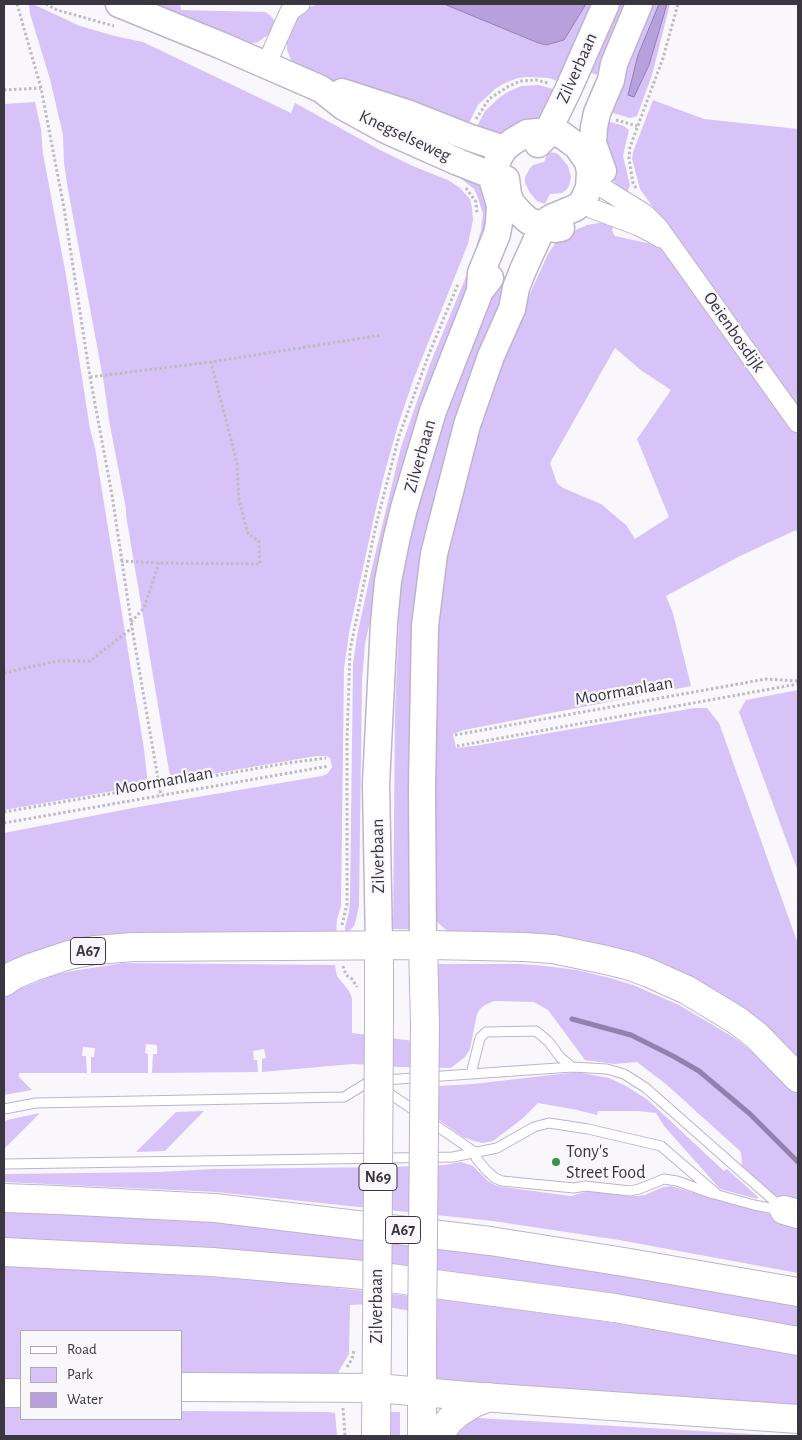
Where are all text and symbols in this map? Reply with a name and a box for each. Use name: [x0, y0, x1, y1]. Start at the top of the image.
street label: Zilverbaan: [552, 29, 602, 107]
street label: Knegselseweg: [356, 105, 454, 167]
street label: Oeienbosdijk: [698, 288, 770, 376]
street label: Zilverbaan: [399, 417, 441, 495]
street label: Moormanlaan: [573, 672, 675, 710]
street label: Moormanlaan: [113, 762, 215, 800]
street label: Zilverbaan: [367, 818, 389, 894]
road number: A67: [70, 938, 106, 964]
place label: Tony's Street Food: [566, 1141, 646, 1184]
marker: Tony's Street Food: [550, 1156, 562, 1168]
road number: N69: [359, 1164, 397, 1190]
road number: A67: [386, 1216, 420, 1244]
street label: Zilverbaan: [366, 1269, 388, 1343]
legend: [20, 1330, 182, 1420]
text: Road: [67, 1342, 97, 1357]
text: Park: [67, 1367, 93, 1382]
text: Water: [67, 1392, 103, 1407]

